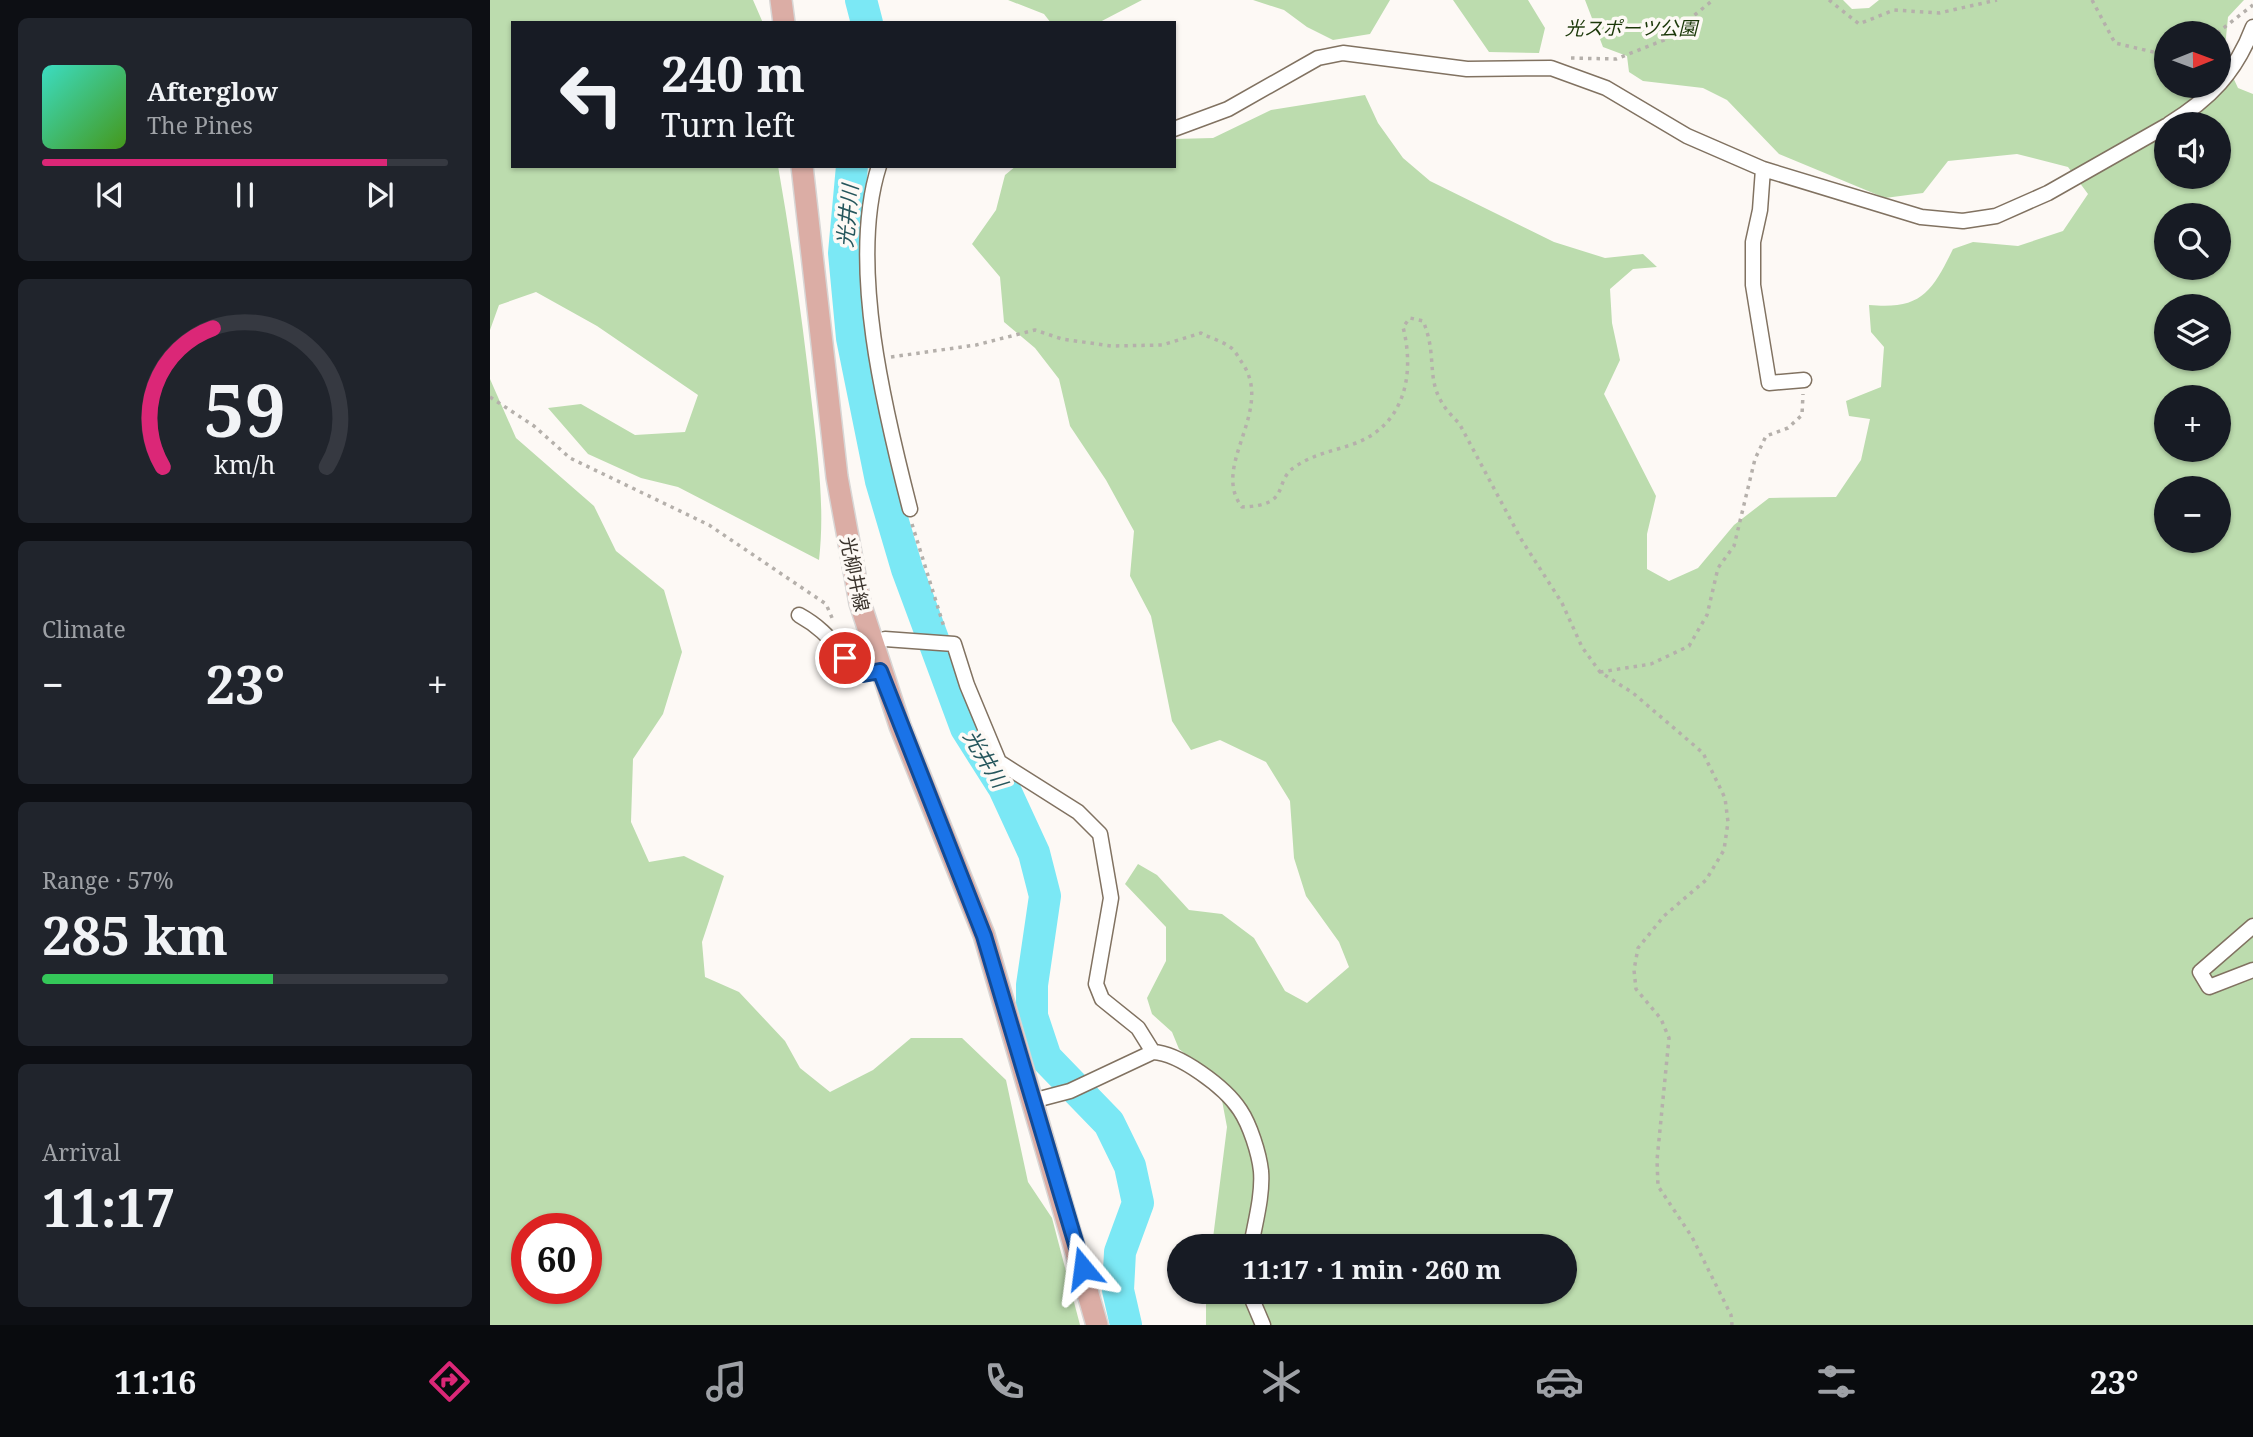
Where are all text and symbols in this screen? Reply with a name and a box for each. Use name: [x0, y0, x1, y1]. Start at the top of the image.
park label: 光スポーツ公園: [1565, 15, 1700, 41]
north arrow: [2154, 21, 2231, 98]
map controls: [2154, 21, 2231, 553]
text: 240 m: [661, 40, 805, 106]
icon: left: [546, 49, 637, 140]
text: Afterglow: [147, 73, 278, 109]
text: Turn left: [661, 103, 795, 146]
text: The Pines: [147, 109, 253, 141]
button: sound: [2154, 112, 2231, 189]
icon: previous: [91, 176, 129, 214]
icon: pause: [226, 176, 264, 214]
icon: next: [361, 176, 399, 214]
water label: 光井川: [830, 181, 864, 249]
button: search: [2154, 203, 2231, 280]
button: layers: [2154, 294, 2231, 371]
text: 59: [204, 360, 286, 459]
button: +: [2154, 385, 2231, 462]
text: km/h: [214, 447, 276, 481]
button: −: [2154, 476, 2231, 553]
street label: 光柳井線: [834, 534, 876, 614]
text: Climate: [42, 613, 126, 645]
pin: [815, 628, 875, 688]
icon: arrive: [826, 639, 864, 677]
text: 23°: [206, 648, 285, 719]
text: −: [42, 658, 64, 710]
text: +: [427, 658, 448, 710]
water label: 光井川: [958, 724, 1015, 794]
text: Range · 57%: [42, 864, 174, 896]
text: 285 km: [42, 899, 228, 970]
text: Arrival: [42, 1136, 121, 1168]
text: 11:17: [42, 1171, 175, 1242]
speed limit sign: 60: [511, 1213, 602, 1304]
position arrow: [1046, 1231, 1120, 1305]
text: 11:17 · 1 min · 260 m: [1242, 1251, 1502, 1287]
icon: directions: [425, 1357, 474, 1406]
icon: music: [702, 1357, 751, 1406]
icon: phone: [980, 1357, 1029, 1406]
icon: climate: [1257, 1357, 1306, 1406]
icon: car: [1535, 1357, 1584, 1406]
icon: filters: [1812, 1357, 1861, 1406]
text: 11:16: [114, 1360, 196, 1403]
text: 23°: [2090, 1360, 2139, 1403]

